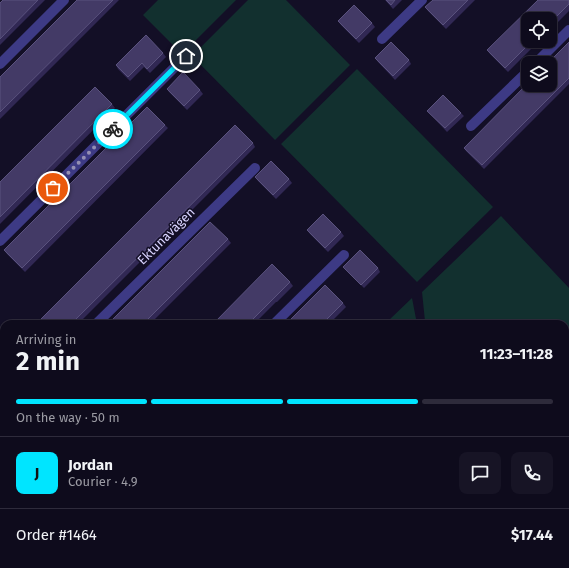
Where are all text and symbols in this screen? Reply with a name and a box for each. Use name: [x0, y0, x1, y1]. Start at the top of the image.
map controls: [521, 12, 557, 92]
button: locate: [521, 12, 557, 48]
pin: [169, 39, 203, 73]
icon: home: [175, 45, 197, 67]
button: layers: [521, 56, 557, 92]
courier: [93, 109, 133, 149]
icon: bike: [102, 118, 124, 140]
pin: [36, 171, 70, 205]
icon: bag: [42, 177, 64, 199]
street label: Ektunavägen: [134, 204, 198, 268]
text: Arriving in: [16, 332, 76, 347]
text: 11:23–11:28: [480, 345, 553, 363]
text: 2 min: [16, 346, 80, 377]
text: On the way · 50 m: [16, 410, 120, 425]
button: chat: [459, 452, 501, 494]
button: phone: [511, 452, 553, 494]
text: Jordan: [68, 456, 113, 474]
text: J: [35, 464, 39, 482]
text: Courier · 4.9: [68, 474, 138, 489]
text: Order #1464: [16, 526, 97, 544]
text: $17.44: [511, 526, 553, 544]

